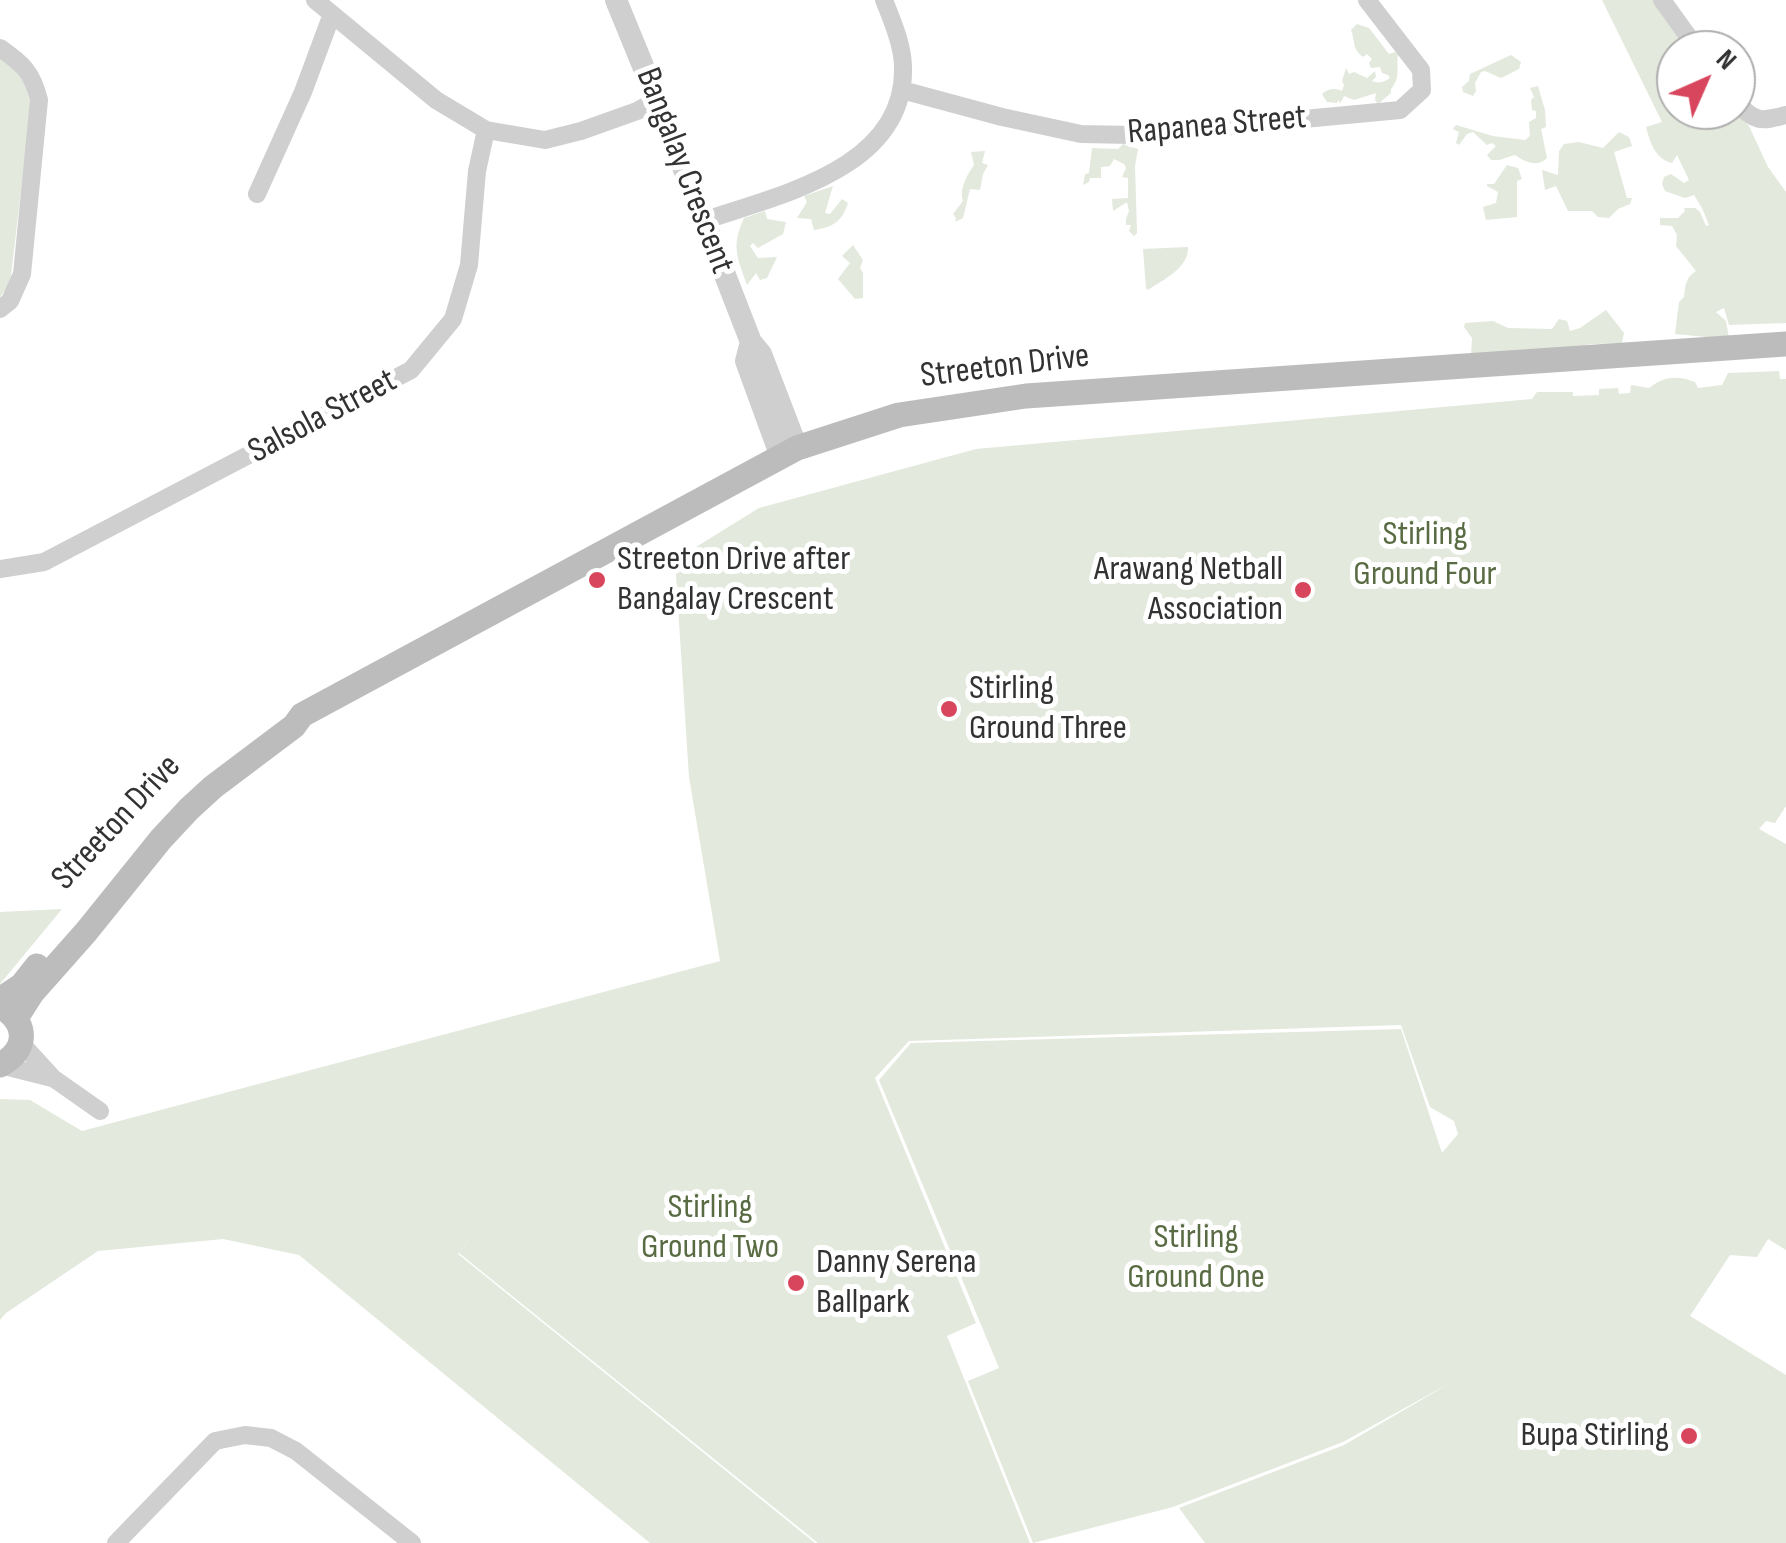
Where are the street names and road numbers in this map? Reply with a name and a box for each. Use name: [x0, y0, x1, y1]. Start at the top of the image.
street label: Bangalay Crescent: [626, 62, 742, 280]
street label: Rapanea Street: [1126, 97, 1308, 155]
street label: Streeton Drive: [918, 336, 1092, 398]
street label: Salsola Street: [242, 361, 404, 473]
street label: Streeton Drive: [44, 747, 190, 899]

